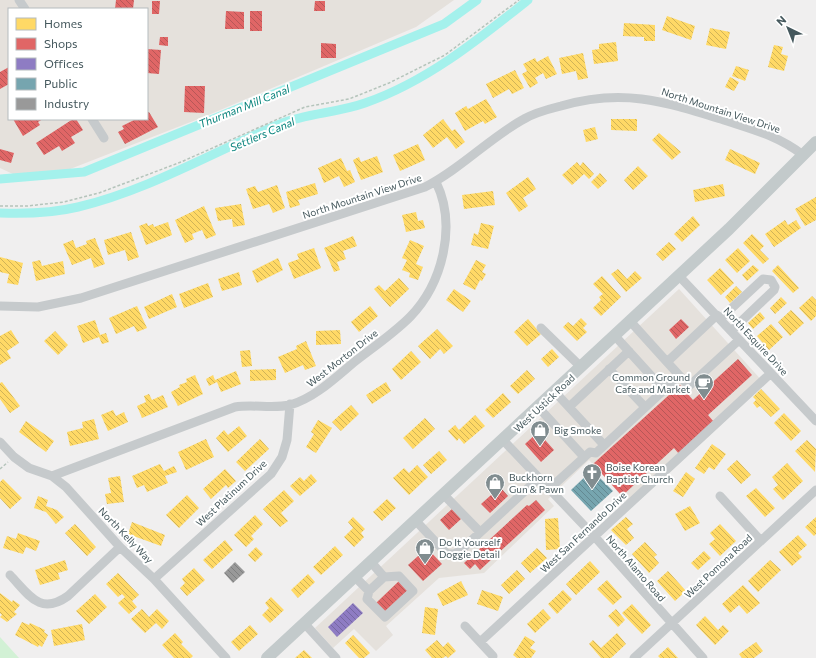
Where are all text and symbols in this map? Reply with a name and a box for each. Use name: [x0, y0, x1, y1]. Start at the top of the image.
legend: [8, 8, 148, 120]
north arrow: [768, 8, 808, 48]
text: N: [773, 13, 788, 28]
text: Homes: [44, 16, 82, 30]
text: Shops: [44, 36, 78, 50]
text: Offices: [44, 56, 84, 70]
text: Public: [44, 76, 77, 90]
water label: Thurman Mill Canal: [197, 82, 292, 130]
street label: North Mountain View Drive: [660, 85, 782, 135]
text: Industry: [44, 96, 89, 110]
water label: Settlers Canal: [228, 114, 297, 154]
street label: North Mountain View Drive: [301, 171, 423, 221]
street label: North Esquire Drive: [721, 304, 791, 378]
street label: West Morton Drive: [304, 327, 380, 389]
street label: West Ustick Road: [511, 371, 577, 434]
place label: Common Ground Cafe and Market: [612, 371, 690, 395]
cafe icon: Common Ground Cafe and Market: [693, 372, 715, 400]
shop icon: Big Smoke: [529, 419, 551, 447]
place label: Big Smoke: [554, 424, 601, 436]
street label: West Platinum Drive: [193, 457, 269, 529]
place label: Boise Korean Baptist Church: [606, 461, 673, 485]
church icon: Boise Korean Baptist Church: [581, 462, 603, 490]
place label: Buckhorn Gun & Pawn: [509, 471, 564, 495]
shop icon: Buckhorn Gun & Pawn: [484, 472, 506, 500]
street label: West San Fernando Drive: [537, 489, 629, 575]
street label: North Kelly Way: [96, 505, 156, 565]
street label: West Pomona Road: [682, 531, 755, 601]
street label: North Alamo Road: [604, 532, 668, 604]
place label: Do It Yourself Doggie Detail: [439, 536, 500, 560]
shop icon: Do It Yourself Doggie Detail: [414, 537, 436, 565]

